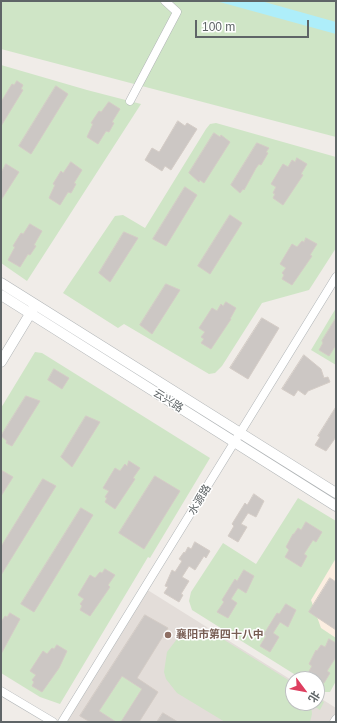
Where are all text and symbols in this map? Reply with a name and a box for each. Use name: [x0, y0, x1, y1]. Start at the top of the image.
scale bar: [197, 12, 311, 38]
text: 100 m: [202, 20, 235, 34]
street label: 云兴路: [151, 387, 185, 415]
street label: 水源路: [186, 482, 214, 518]
place label: 襄阳市第四十八中: [176, 628, 264, 642]
marker: 襄阳市第四十八中: [163, 630, 173, 640]
north arrow: [285, 671, 325, 711]
text: 北: [306, 689, 322, 705]

